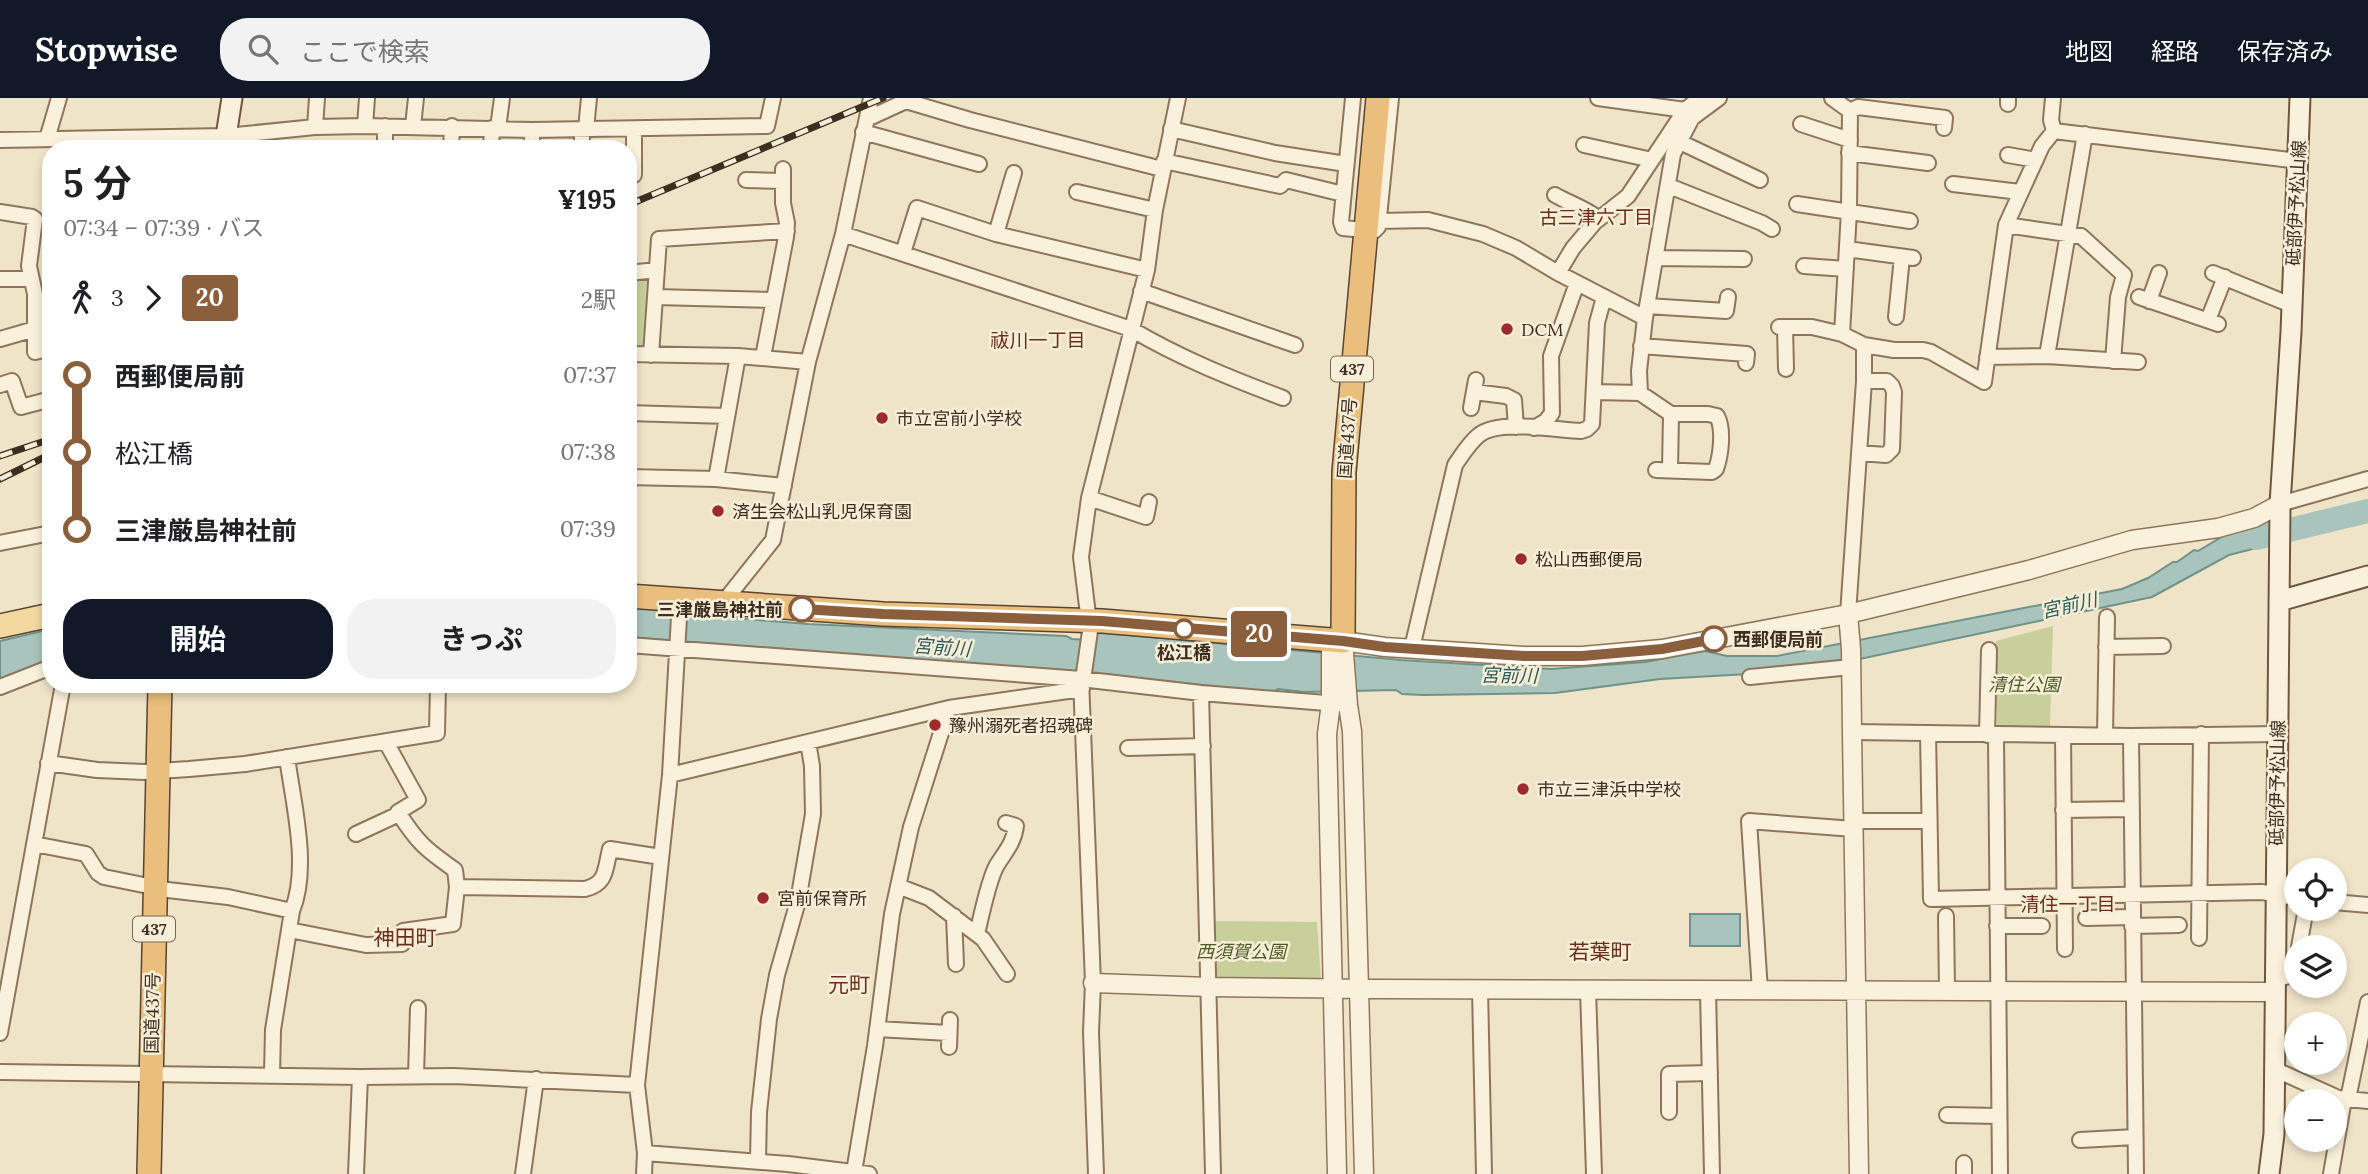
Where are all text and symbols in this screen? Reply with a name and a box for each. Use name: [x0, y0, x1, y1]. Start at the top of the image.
search box: [220, 18, 710, 81]
text: Stopwise: [35, 28, 178, 70]
icon: search: [244, 30, 282, 68]
text: ここで検索: [300, 35, 430, 68]
text: 地図: [2065, 36, 2113, 67]
text: 経路: [2151, 36, 2199, 67]
text: 保存済み: [2237, 36, 2333, 67]
street label: 砥部伊予松山線: [2281, 139, 2311, 267]
text: 5 分: [63, 159, 132, 207]
text: ¥195: [558, 183, 616, 216]
district label: 古三津六丁目: [1539, 205, 1653, 229]
text: 07:34 – 07:39 · バス: [63, 213, 264, 242]
icon: walk: [63, 279, 101, 317]
icon: forward: [134, 279, 172, 317]
text: 20: [196, 282, 224, 313]
text: 3: [111, 283, 124, 312]
text: 2駅: [581, 285, 616, 314]
place label: DCM: [1521, 318, 1564, 341]
marker: DCM: [1499, 321, 1515, 337]
district label: 祓川一丁目: [990, 328, 1086, 352]
road number: 437: [1331, 356, 1373, 382]
text: 西郵便局前: [115, 360, 245, 393]
text: 07:37: [563, 360, 616, 389]
street label: 国道437号: [1333, 396, 1361, 480]
place label: 市立宮前小学校: [896, 407, 1022, 430]
marker: 市立宮前小学校: [874, 410, 890, 426]
text: 松江橋: [115, 437, 193, 470]
text: 07:38: [560, 437, 616, 466]
place label: 済生会松山乳児保育園: [732, 500, 912, 523]
marker: 済生会松山乳児保育園: [710, 503, 726, 519]
text: 三津厳島神社前: [115, 514, 297, 547]
text: 07:39: [560, 514, 616, 543]
place label: 松山西郵便局: [1535, 548, 1643, 571]
marker: 松山西郵便局: [1513, 551, 1529, 567]
water label: 宮前川: [2039, 586, 2101, 623]
marker: 三津厳島神社前: [789, 596, 815, 622]
place label: 三津厳島神社前: [657, 598, 783, 621]
button: 開始: [63, 599, 333, 679]
button: きっぷ: [347, 599, 616, 679]
line badge: 20: [1228, 611, 1290, 657]
text: 20: [1245, 618, 1273, 649]
marker: 松江橋: [1174, 619, 1194, 639]
marker: 西郵便局前: [1701, 626, 1727, 652]
place label: 西郵便局前: [1733, 628, 1823, 651]
water label: 宮前川: [913, 633, 973, 661]
place label: 松江橋: [1157, 641, 1211, 664]
water label: 宮前川: [1480, 663, 1540, 688]
park label: 清住公園: [1988, 673, 2063, 696]
place label: 豫州溺死者招魂碑: [949, 714, 1093, 737]
marker: 豫州溺死者招魂碑: [927, 717, 943, 733]
street label: 砥部伊予松山線: [2264, 720, 2290, 846]
place label: 市立三津浜中学校: [1537, 778, 1681, 801]
marker: 市立三津浜中学校: [1515, 781, 1531, 797]
map controls: [2284, 858, 2347, 1152]
button: locate: [2284, 858, 2347, 921]
place label: 宮前保育所: [777, 887, 867, 910]
marker: 宮前保育所: [755, 890, 771, 906]
district label: 清住一丁目: [2020, 892, 2116, 916]
road number: 437: [133, 916, 175, 942]
district label: 神田町: [374, 924, 437, 951]
button: layers: [2284, 935, 2347, 998]
district label: 若葉町: [1569, 938, 1632, 965]
park label: 西須賀公園: [1196, 940, 1289, 963]
district label: 元町: [828, 971, 870, 998]
street label: 国道437号: [140, 972, 164, 1054]
button: +: [2284, 1012, 2347, 1075]
button: −: [2284, 1089, 2347, 1152]

